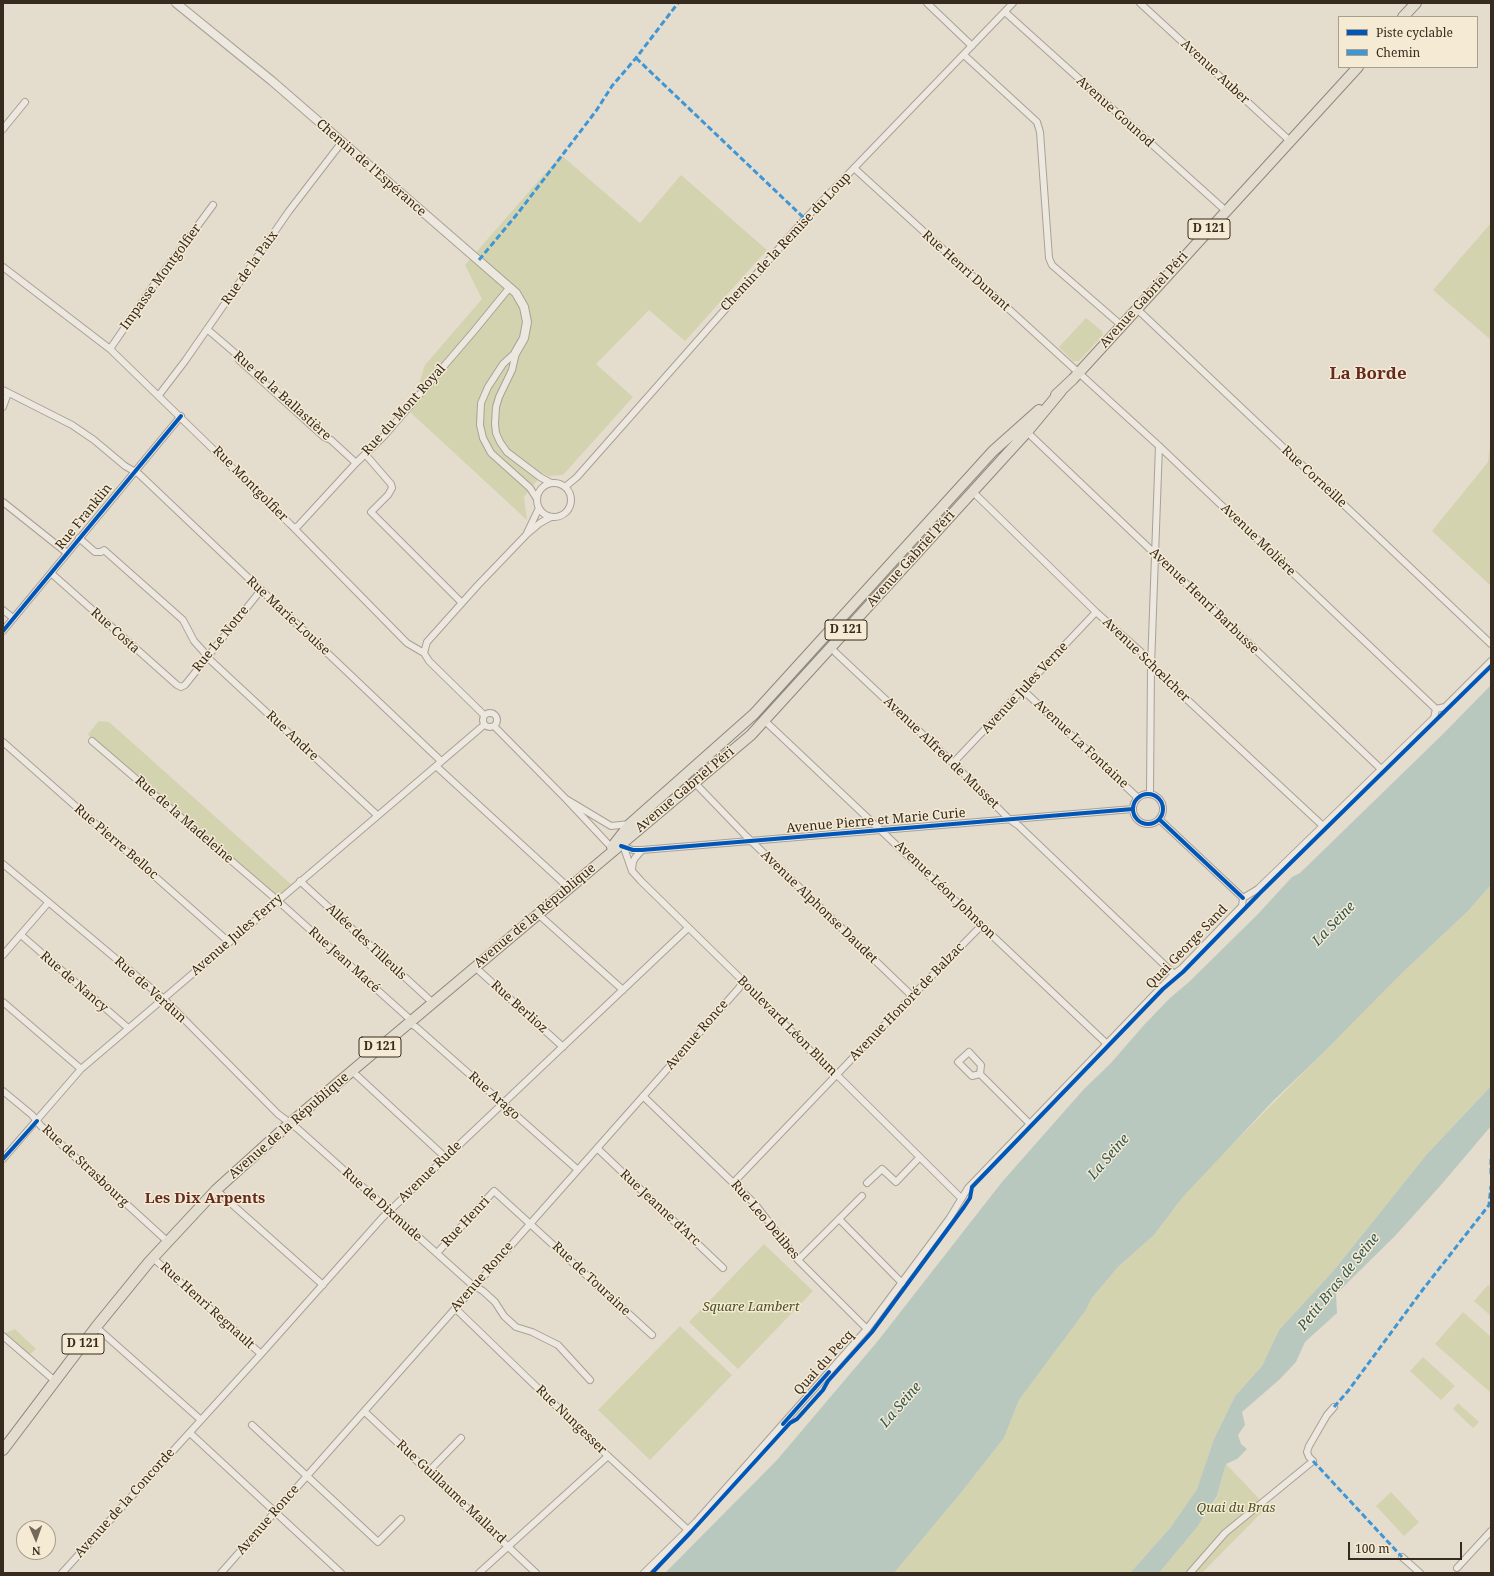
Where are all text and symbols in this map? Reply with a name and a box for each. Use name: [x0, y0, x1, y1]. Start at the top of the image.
legend: [1338, 16, 1478, 68]
text: Piste cyclable: [1376, 24, 1453, 41]
street label: Avenue Auber: [1177, 36, 1253, 108]
text: Chemin: [1376, 44, 1420, 61]
street label: Avenue Gounod: [1073, 73, 1157, 151]
street label: Chemin de l'Espérance: [313, 116, 429, 220]
street label: Chemin de la Remise du Loup: [718, 169, 854, 315]
road number: D 121: [1188, 219, 1230, 239]
street label: Impasse Montgolfier: [117, 221, 205, 333]
street label: Rue Henri Dunant: [919, 227, 1013, 315]
street label: Rue de la Paix: [219, 228, 281, 308]
street label: Avenue Gabriel Péri: [1097, 249, 1191, 351]
street label: Rue de la Ballastière: [230, 348, 334, 444]
street label: Rue du Mont Royal: [359, 361, 449, 459]
district label: La Borde: [1329, 364, 1407, 384]
street label: Rue Montgolfier: [209, 443, 291, 525]
street label: Rue Corneille: [1278, 443, 1350, 511]
street label: Rue Franklin: [53, 481, 115, 553]
street label: Avenue Molière: [1217, 500, 1299, 580]
street label: Avenue Gabriel Péri: [864, 508, 958, 610]
street label: Avenue Henri Barbusse: [1146, 545, 1262, 657]
street label: Rue Marie-Louise: [243, 573, 333, 659]
street label: Rue Le Notre: [190, 603, 252, 675]
street label: Rue Costa: [87, 605, 143, 657]
street label: Avenue Schœlcher: [1099, 614, 1193, 706]
road number: D 121: [825, 620, 867, 640]
street label: Avenue Jules Verne: [979, 639, 1071, 737]
street label: Avenue Alfred de Musset: [880, 694, 1002, 812]
street label: Avenue La Fontaine: [1031, 696, 1131, 792]
street label: Rue Andre: [263, 708, 321, 764]
street label: Avenue Gabriel Péri: [632, 744, 738, 836]
street label: Rue de la Madeleine: [132, 773, 236, 867]
street label: Rue Pierre Belloc: [71, 801, 161, 883]
street label: Avenue Pierre et Marie Curie: [786, 805, 966, 837]
street label: Avenue Léon Johnson: [891, 838, 999, 942]
street label: Avenue Alphonse Daudet: [758, 847, 880, 967]
street label: Avenue de la République: [471, 861, 599, 971]
street label: Avenue Jules Ferry: [188, 891, 286, 979]
water label: La Seine: [1309, 899, 1359, 949]
street label: Allée des Tilleuls: [323, 901, 409, 983]
street label: Quai George Sand: [1143, 902, 1231, 992]
street label: Rue Jean Macé: [305, 924, 383, 996]
street label: Avenue Honoré de Balzac: [846, 940, 968, 1064]
street label: Rue de Nancy: [37, 948, 111, 1016]
street label: Rue de Verdun: [111, 954, 189, 1026]
street label: Boulevard Léon Blum: [734, 973, 840, 1079]
street label: Rue Berlioz: [487, 977, 551, 1037]
street label: Avenue Ronce: [662, 997, 732, 1073]
road number: D 121: [359, 1037, 401, 1057]
street label: Rue Arago: [465, 1069, 523, 1123]
street label: Avenue de la République: [226, 1070, 352, 1182]
street label: Rue de Strasbourg: [38, 1122, 132, 1210]
water label: La Seine: [1085, 1131, 1133, 1183]
street label: Avenue Rude: [395, 1138, 465, 1206]
street label: Rue de Dixmude: [339, 1165, 425, 1245]
street label: Rue Jeanne d'Arc: [616, 1167, 704, 1249]
street label: Rue Leo Delibes: [727, 1177, 803, 1263]
district label: Les Dix Arpents: [145, 1190, 265, 1208]
street label: Rue Henri: [439, 1194, 493, 1250]
water label: Petit Bras de Seine: [1295, 1230, 1383, 1334]
street label: Avenue Ronce: [447, 1239, 517, 1315]
street label: Rue de Touraine: [549, 1239, 633, 1319]
street label: Rue Henri Regnault: [157, 1260, 257, 1352]
park label: Square Lambert: [702, 1299, 800, 1315]
street label: Quai du Pecq: [791, 1327, 857, 1399]
road number: D 121: [62, 1334, 104, 1354]
water label: La Seine: [877, 1379, 925, 1431]
street label: Rue Nungesser: [532, 1382, 610, 1458]
street label: Rue Guillaume Mallard: [393, 1437, 509, 1547]
street label: Avenue de la Concorde: [72, 1445, 178, 1561]
street label: Avenue Ronce: [233, 1482, 303, 1558]
park label: Quai du Bras: [1197, 1500, 1275, 1516]
north arrow: [16, 1520, 56, 1560]
scale bar: [1350, 1534, 1464, 1560]
text: 100 m: [1355, 1540, 1390, 1557]
text: N: [32, 1544, 41, 1559]

